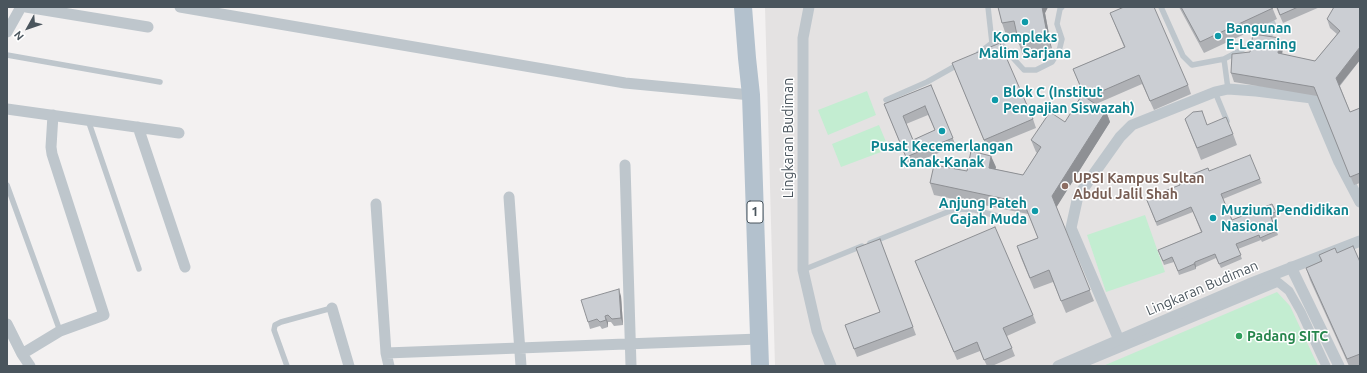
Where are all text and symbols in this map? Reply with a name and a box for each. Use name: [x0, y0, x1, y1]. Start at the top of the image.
north arrow: [8, 8, 48, 48]
marker: Kompleks Malim Sarjana: [1020, 17, 1030, 27]
place label: Bangunan E-Learning: [1226, 20, 1297, 52]
text: N: [12, 29, 26, 43]
place label: Kompleks Malim Sarjana: [979, 29, 1071, 62]
marker: Bangunan E-Learning: [1213, 31, 1223, 41]
street label: Lingkaran Budiman: [780, 78, 796, 198]
place label: Blok C (Institut Pengajian Siswazah): [1003, 84, 1135, 116]
marker: Blok C (Institut Pengajian Siswazah): [990, 95, 1000, 105]
marker: Pusat Kecemerlangan Kanak-Kanak: [937, 126, 947, 136]
place label: Pusat Kecemerlangan Kanak-Kanak: [871, 138, 1013, 170]
place label: UPSI Kampus Sultan Abdul Jalil Shah: [1073, 170, 1205, 202]
marker: UPSI Kampus Sultan Abdul Jalil Shah: [1060, 181, 1070, 191]
place label: Anjung Pateh Gajah Muda: [939, 195, 1027, 228]
road number: 1: [747, 201, 763, 223]
place label: Muzium Pendidikan Nasional: [1221, 202, 1349, 234]
marker: Anjung Pateh Gajah Muda: [1030, 206, 1040, 216]
marker: Muzium Pendidikan Nasional: [1208, 213, 1218, 223]
street label: Lingkaran Budiman: [1143, 257, 1261, 319]
place label: Padang SITC: [1247, 328, 1328, 344]
marker: Padang SITC: [1234, 331, 1244, 341]

